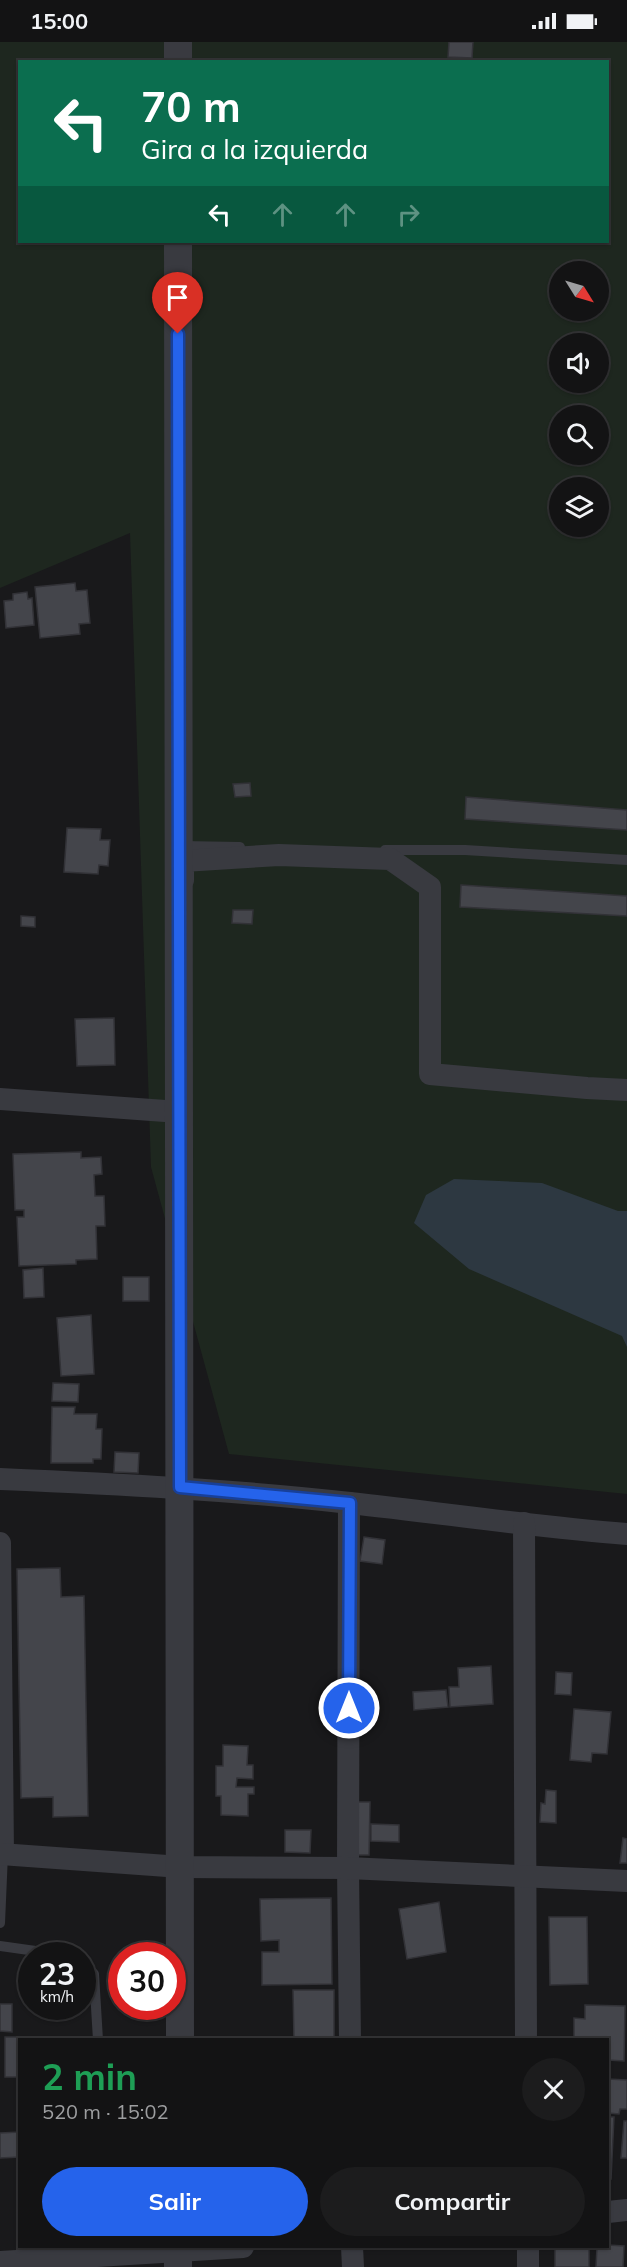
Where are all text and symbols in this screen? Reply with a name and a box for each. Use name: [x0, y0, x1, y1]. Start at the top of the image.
text: 15:00: [30, 7, 88, 35]
text: 70 m: [141, 80, 241, 133]
icon: left: [42, 84, 120, 162]
text: Gira a la izquierda: [141, 132, 368, 166]
icon: left: [203, 198, 236, 231]
icon: ahead: [266, 198, 299, 231]
icon: ahead: [329, 198, 362, 231]
icon: right: [392, 198, 425, 231]
north arrow: [549, 261, 609, 321]
map controls: [549, 261, 609, 537]
pin: [152, 272, 203, 334]
icon: arrive: [161, 281, 194, 314]
button: sound: [549, 333, 609, 393]
button: search: [549, 405, 609, 465]
button: layers: [549, 477, 609, 537]
position arrow: [317, 1676, 381, 1740]
speed limit sign: 30: [108, 1942, 186, 2020]
text: 23: [39, 1955, 75, 1993]
text: km/h: [40, 1987, 74, 2006]
text: 2 min: [42, 2054, 137, 2099]
button: close: [522, 2058, 585, 2121]
text: 520 m · 15:02: [42, 2099, 168, 2124]
button: Salir: [42, 2167, 308, 2236]
button: Compartir: [320, 2167, 585, 2236]

